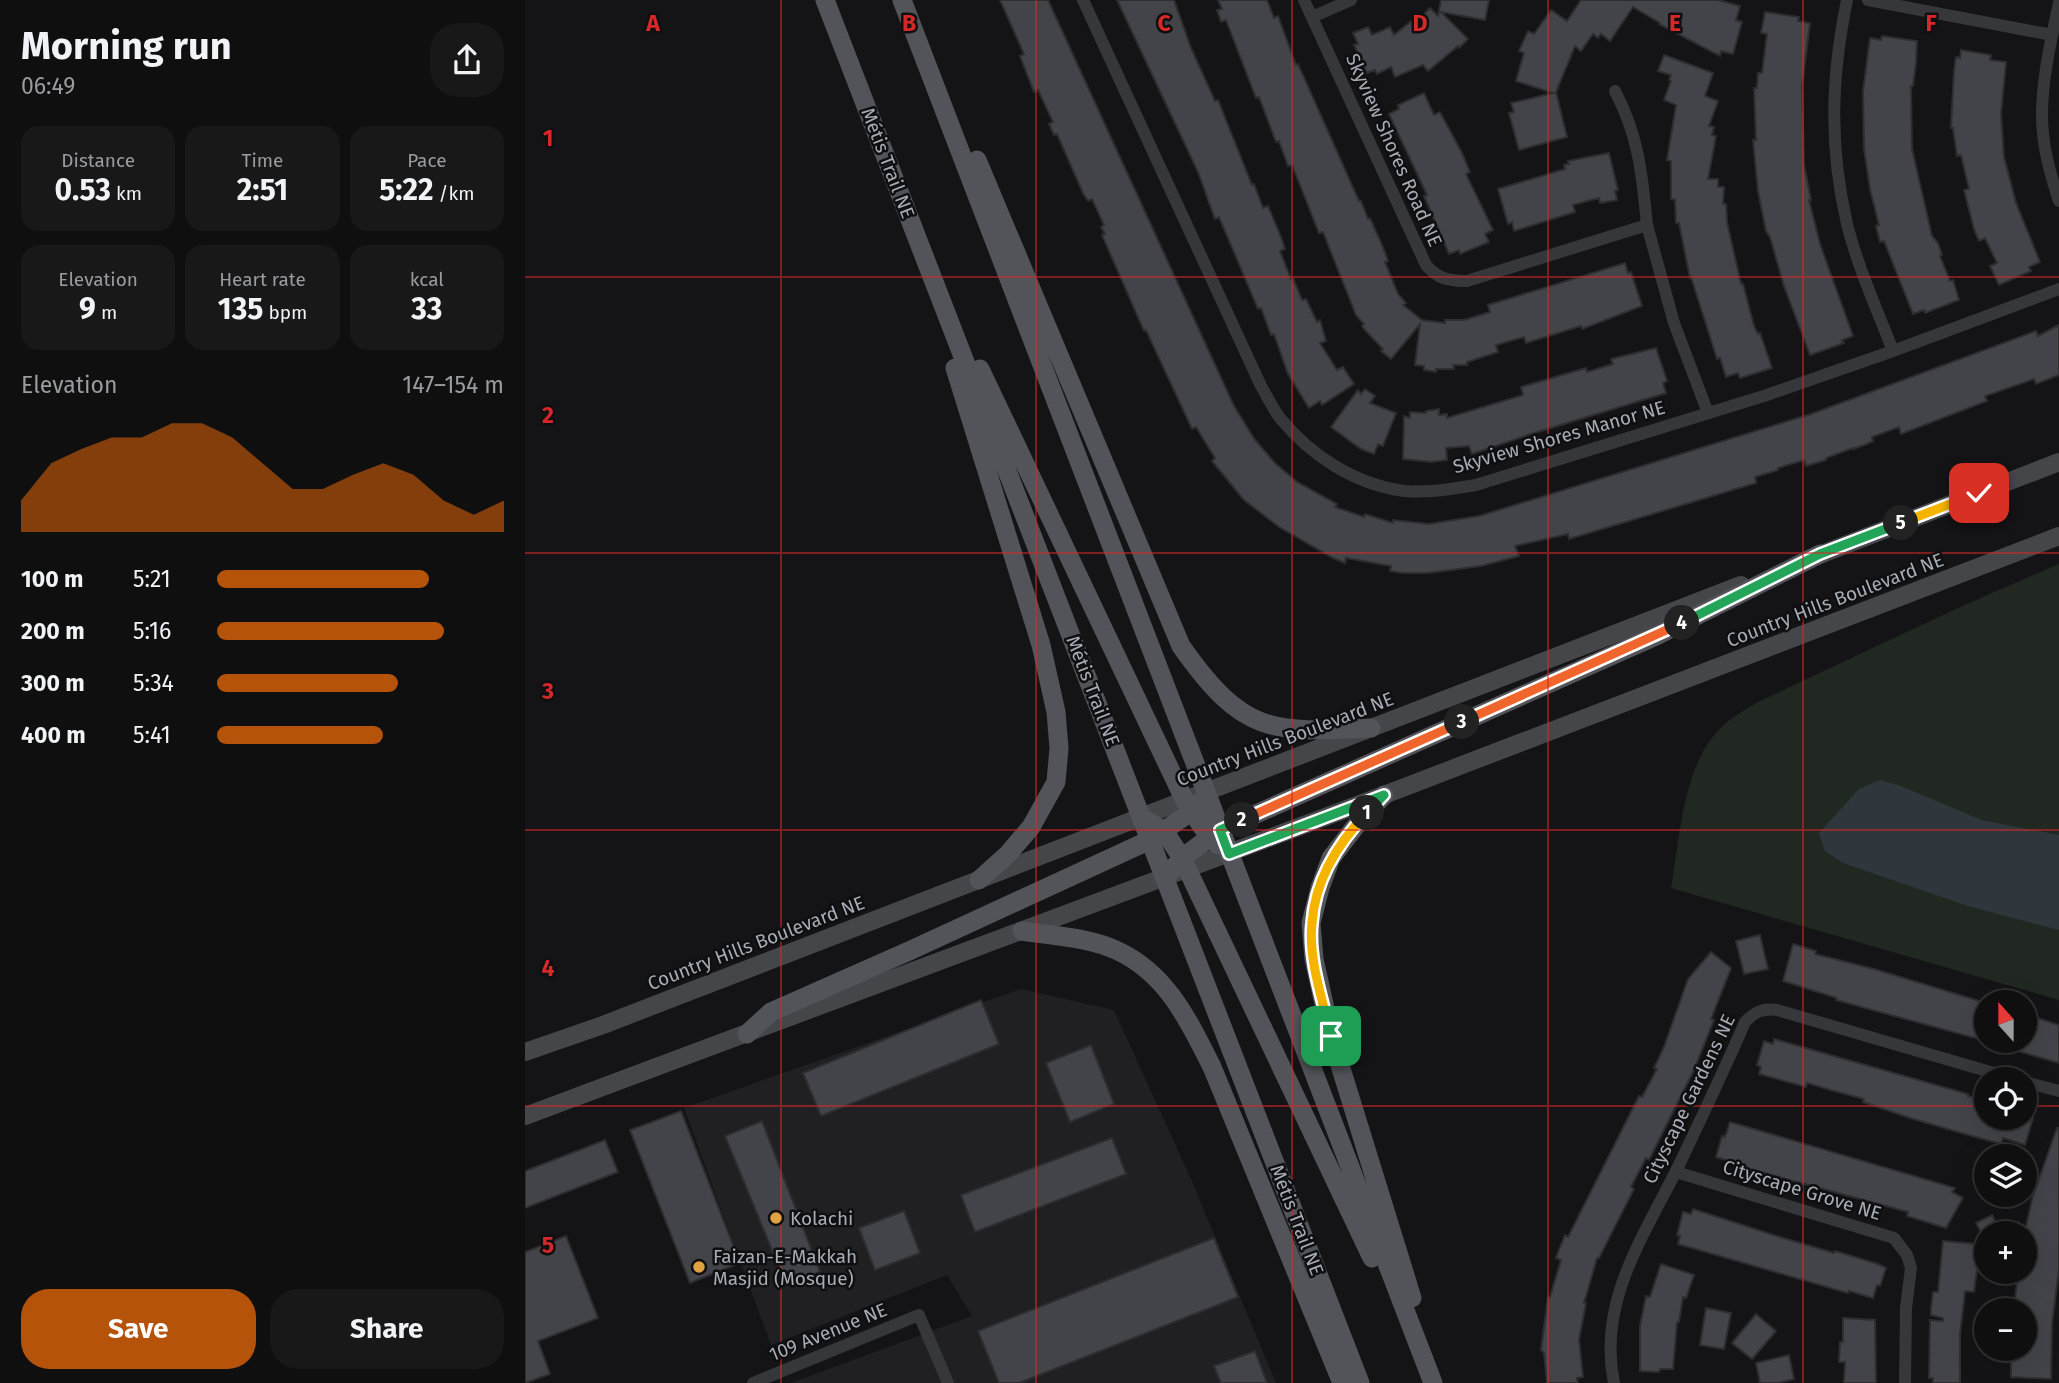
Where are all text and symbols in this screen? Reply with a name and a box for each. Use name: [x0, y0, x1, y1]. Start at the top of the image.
text: A: [645, 9, 660, 37]
text: B: [902, 9, 916, 37]
text: C: [1157, 9, 1171, 37]
text: D: [1413, 9, 1428, 37]
text: E: [1669, 9, 1681, 37]
text: F: [1925, 9, 1937, 37]
text: Morning run: [21, 23, 232, 69]
button: share: [430, 23, 504, 97]
street label: Skyview Shores Road NE: [1341, 50, 1447, 250]
text: 06:49: [21, 72, 75, 100]
street label: Métis Trail NE: [856, 104, 920, 222]
text: 1: [543, 124, 553, 152]
text: Distance: [61, 149, 135, 172]
text: Time: [242, 149, 283, 172]
text: Pace: [407, 149, 447, 172]
text: 0.53: [54, 172, 111, 208]
text: 2:51: [237, 172, 288, 208]
text: 5:22: [379, 172, 434, 208]
text: km: [111, 182, 142, 205]
text: /km: [434, 182, 474, 205]
text: Elevation: [58, 268, 138, 291]
text: Heart rate: [219, 268, 306, 291]
text: kcal: [410, 268, 444, 291]
text: 9: [79, 291, 96, 327]
text: 135: [218, 291, 263, 327]
text: 33: [411, 291, 442, 327]
text: m: [96, 301, 117, 324]
text: bpm: [263, 301, 307, 324]
text: Elevation: [21, 371, 117, 399]
text: 147–154 m: [402, 371, 504, 399]
street label: Skyview Shores Manor NE: [1450, 396, 1668, 478]
text: 2: [542, 401, 554, 429]
pin: [1949, 463, 2009, 523]
icon: check: [1960, 474, 1998, 512]
pin: 5: [1883, 505, 1919, 540]
text: 5: [1895, 511, 1906, 534]
street label: Country Hills Boulevard NE: [1723, 548, 1947, 652]
text: 100 m: [21, 565, 83, 593]
text: 5:21: [133, 565, 171, 593]
pin: 4: [1665, 606, 1699, 640]
text: 4: [1676, 611, 1687, 634]
text: 200 m: [21, 617, 85, 645]
text: 5:16: [133, 617, 171, 645]
street label: Métis Trail NE: [1061, 632, 1125, 750]
text: 300 m: [21, 669, 85, 697]
text: 5:34: [133, 669, 174, 697]
text: 3: [541, 677, 554, 705]
street label: Country Hills Boulevard NE: [1173, 687, 1397, 791]
pin: 3: [1445, 704, 1479, 740]
text: 3: [1457, 710, 1466, 733]
text: 400 m: [21, 721, 86, 749]
text: 5:41: [133, 721, 171, 749]
pin: 1: [1349, 796, 1385, 830]
text: 1: [1362, 801, 1371, 824]
pin: 2: [1225, 802, 1259, 838]
text: 2: [1237, 808, 1246, 831]
street label: Country Hills Boulevard NE: [644, 891, 868, 995]
text: 4: [542, 954, 555, 982]
north arrow: [1974, 990, 2037, 1054]
map controls: [1974, 990, 2037, 1361]
pin: [1301, 1006, 1361, 1066]
street label: Cityscape Gardens NE: [1638, 1010, 1740, 1188]
icon: arrive: [1312, 1017, 1350, 1055]
button: locate: [1974, 1067, 2037, 1130]
button: layers: [1974, 1144, 2037, 1207]
street label: Cityscape Grove NE: [1720, 1155, 1884, 1225]
street label: Métis Trail NE: [1265, 1161, 1329, 1279]
place label: Kolachi: [790, 1207, 853, 1230]
marker: Kolachi: [768, 1210, 784, 1226]
button: +: [1974, 1221, 2037, 1284]
text: 5: [542, 1231, 554, 1259]
place label: Faizan-E-Makkah Masjid (Mosque): [713, 1245, 857, 1290]
marker: Faizan-E-Makkah Masjid (Mosque): [691, 1259, 707, 1275]
button: Save: [21, 1289, 256, 1369]
button: Share: [270, 1289, 504, 1369]
street label: 109 Avenue NE: [766, 1298, 890, 1366]
button: −: [1974, 1298, 2037, 1361]

